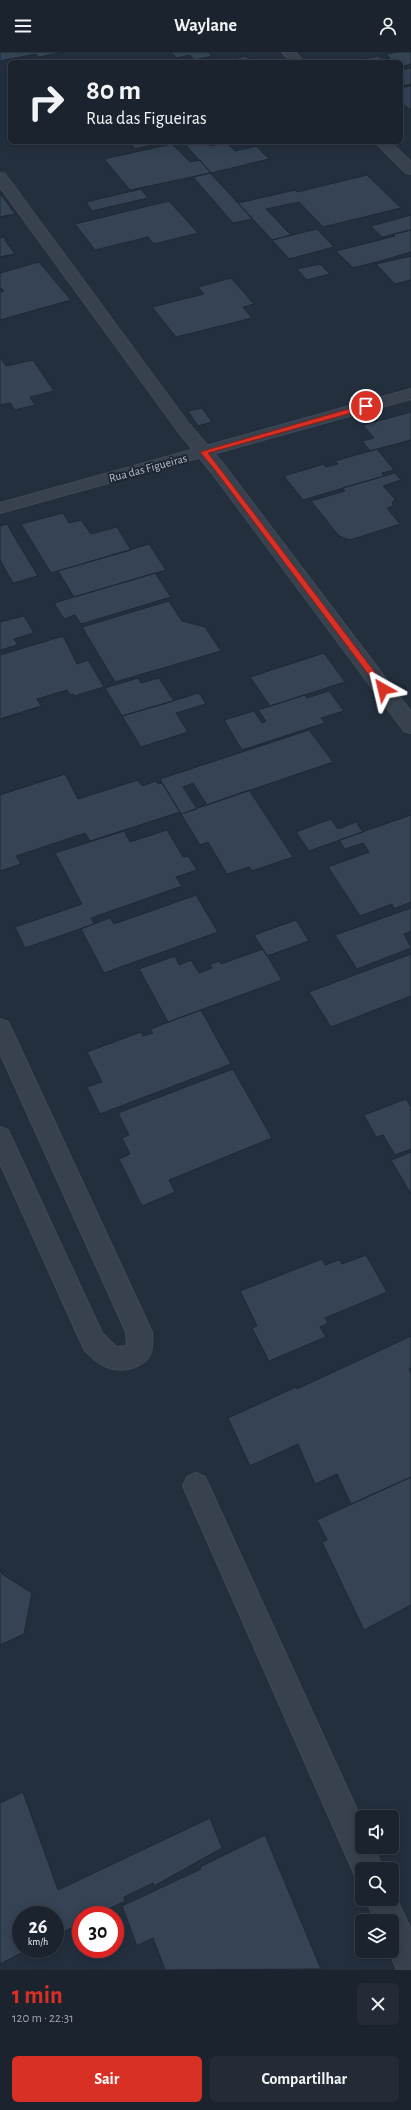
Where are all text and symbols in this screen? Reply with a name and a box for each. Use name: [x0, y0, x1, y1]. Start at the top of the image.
icon: menu: [12, 15, 34, 37]
icon: person: [377, 15, 399, 37]
text: Waylane: [174, 17, 237, 35]
icon: right: [20, 76, 72, 128]
text: 80 m: [86, 77, 141, 105]
text: Rua das Figueiras: [86, 110, 207, 128]
pin: [349, 389, 383, 423]
icon: arrive: [355, 395, 377, 417]
street label: Rua das Figueiras: [108, 452, 188, 484]
position arrow: [362, 668, 404, 710]
map controls: [355, 1810, 399, 1958]
button: sound: [355, 1810, 399, 1854]
button: search: [355, 1862, 399, 1906]
speed limit sign: 30: [72, 1906, 124, 1958]
button: layers: [355, 1914, 399, 1958]
text: 26: [28, 1917, 48, 1937]
text: km/h: [28, 1937, 48, 1947]
button: close: [357, 1983, 399, 2025]
text: 1 min: [12, 1984, 63, 2008]
text: 120 m · 22:31: [12, 2012, 74, 2025]
button: Sair: [12, 2056, 202, 2102]
button: Compartilhar: [210, 2056, 399, 2102]

